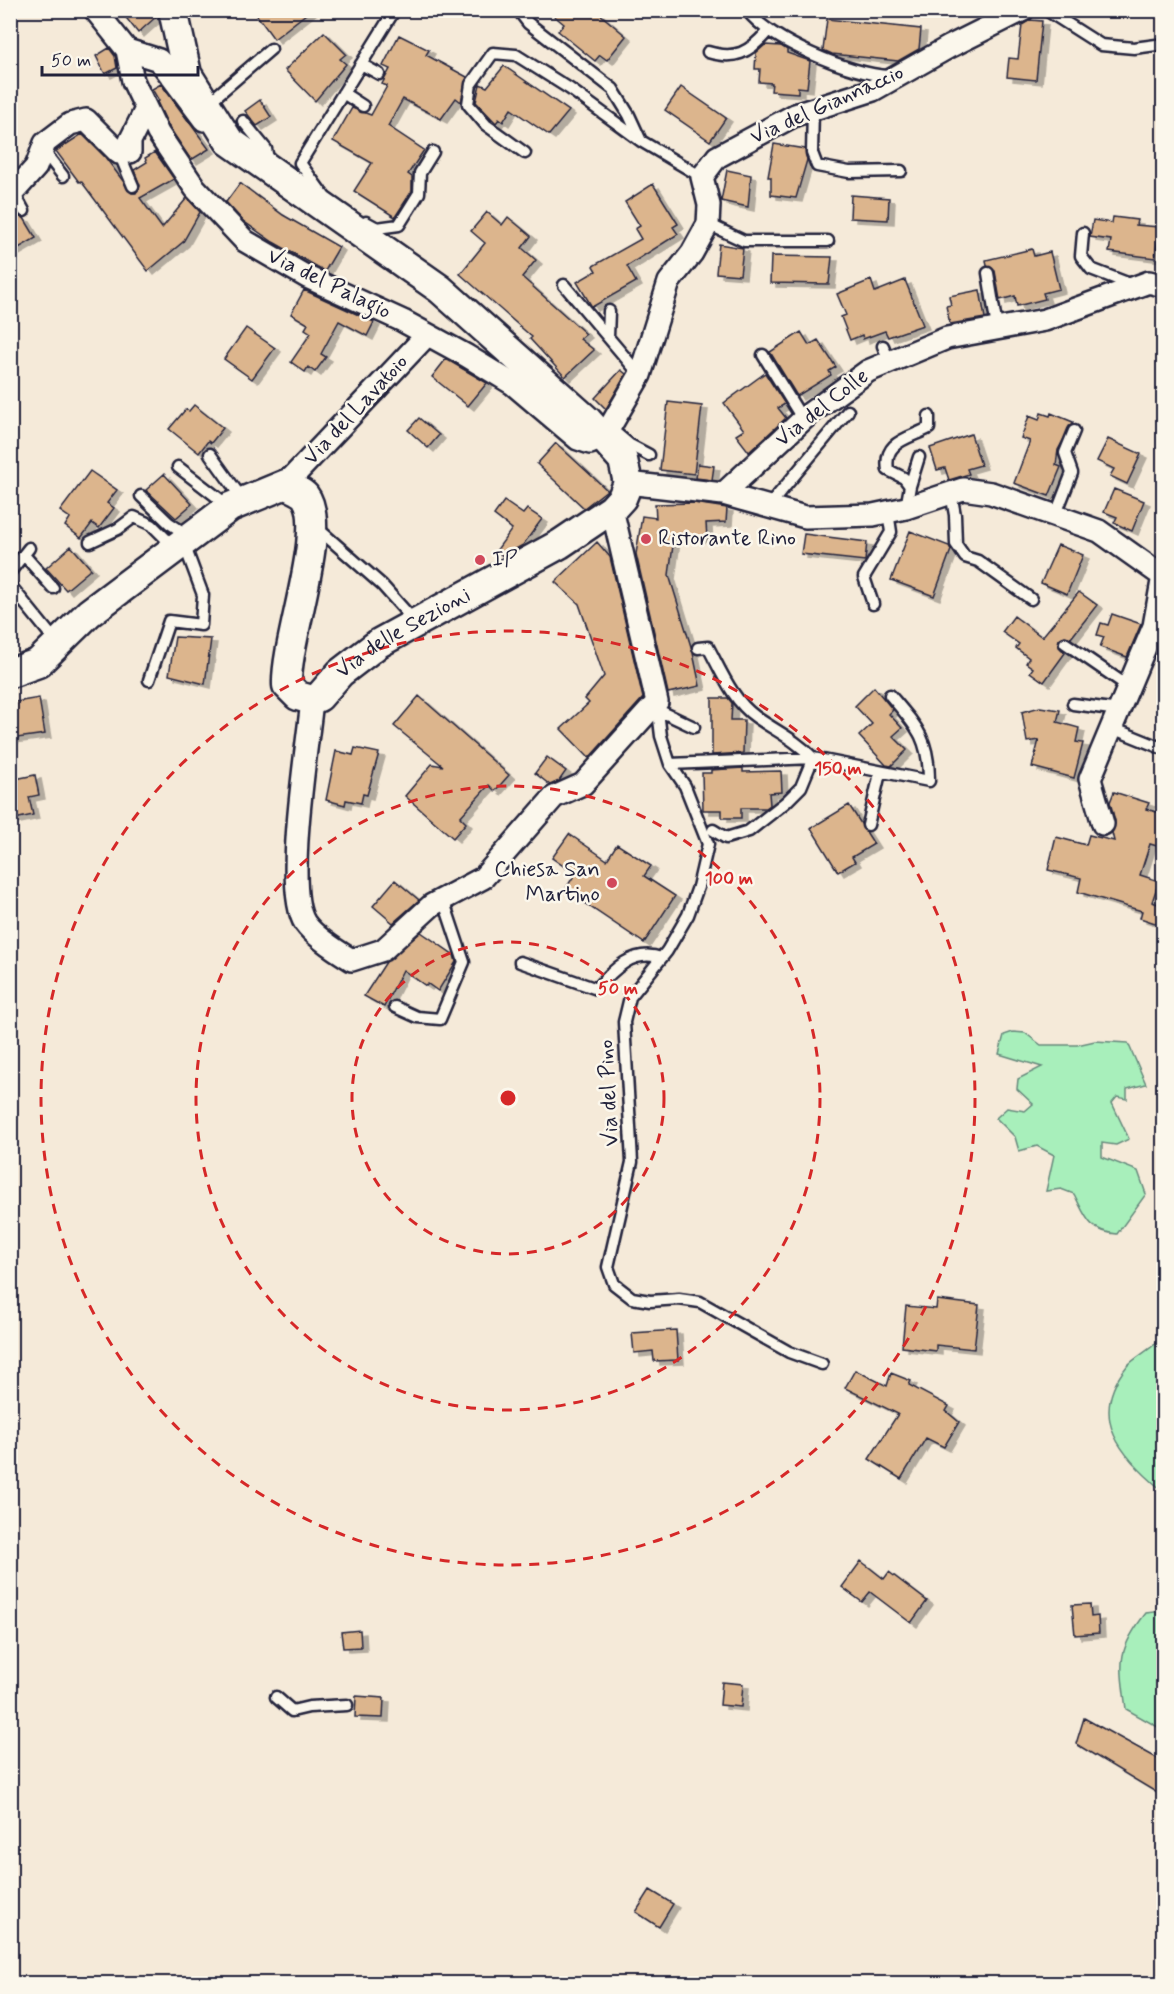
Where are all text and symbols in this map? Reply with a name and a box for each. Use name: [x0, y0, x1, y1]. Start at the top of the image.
scale bar: [42, 39, 198, 77]
text: 50 m: [51, 49, 91, 73]
street label: Via del Giannaccio: [746, 59, 908, 151]
street label: Via del Palagio: [261, 242, 396, 329]
street label: Via del Lavatoio: [297, 349, 415, 471]
street label: Via del Colle: [769, 363, 875, 453]
place label: Ristorante Rino: [658, 525, 796, 553]
marker: Ristorante Rino: [639, 532, 653, 546]
place label: IP: [492, 546, 517, 574]
marker: IP: [473, 553, 487, 567]
street label: Via delle Sezioni: [330, 581, 476, 685]
text: 150 m: [814, 757, 862, 781]
place label: Chiesa San Martino: [494, 856, 600, 909]
text: 100 m: [705, 867, 753, 891]
marker: Chiesa San Martino: [605, 876, 619, 890]
text: 50 m: [598, 977, 638, 1001]
street label: Via del Pino: [592, 1039, 626, 1147]
centre of rings: [498, 1088, 518, 1108]

